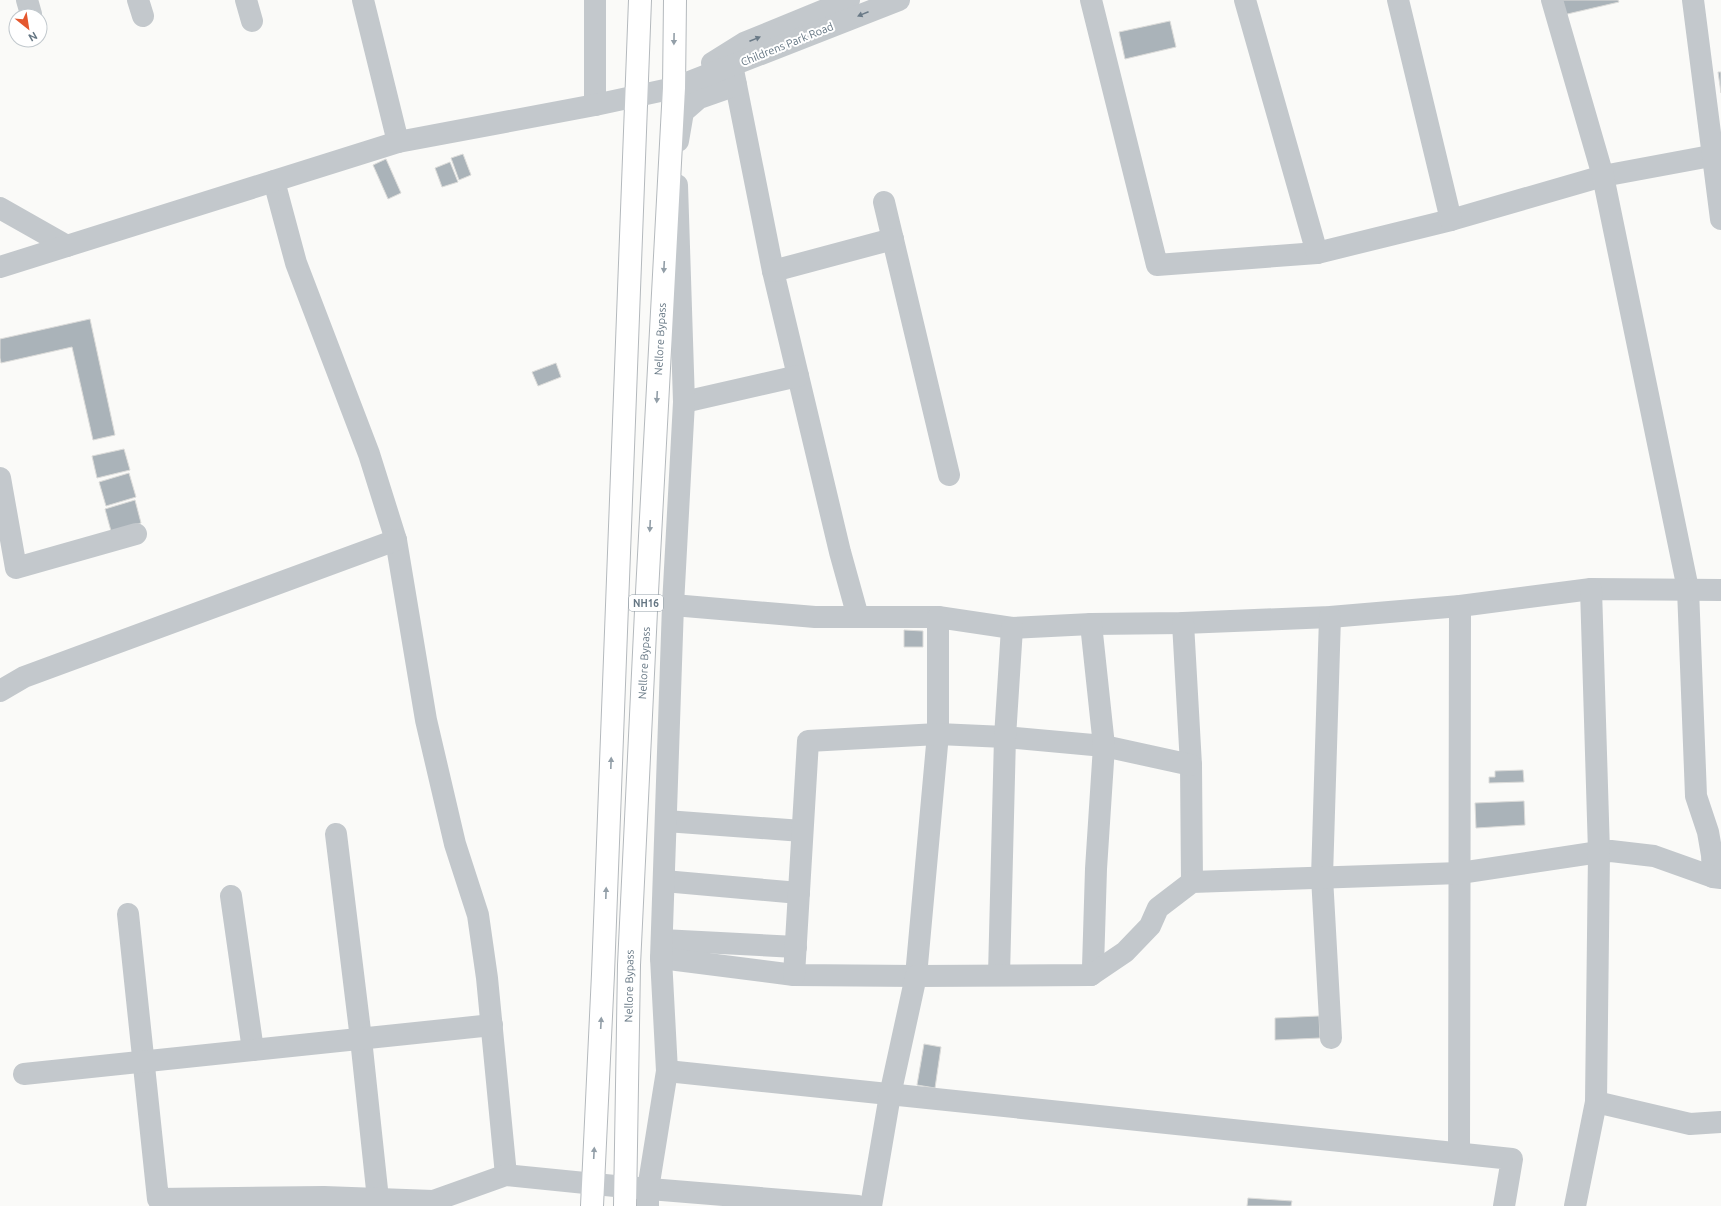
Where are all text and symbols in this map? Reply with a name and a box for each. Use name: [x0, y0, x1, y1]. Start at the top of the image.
north arrow: [8, 8, 48, 48]
one-way arrow: [856, 12, 868, 18]
street label: Childrens Park Road: [739, 20, 835, 68]
text: N: [26, 29, 40, 44]
one-way arrow: [671, 33, 677, 46]
one-way arrow: [749, 35, 761, 41]
one-way arrow: [661, 261, 668, 273]
street label: Nellore Bypass: [652, 302, 668, 376]
one-way arrow: [654, 391, 661, 403]
one-way arrow: [647, 520, 654, 532]
road number: NH16: [629, 595, 663, 611]
street label: Nellore Bypass: [636, 626, 652, 700]
one-way arrow: [607, 757, 614, 769]
one-way arrow: [603, 886, 609, 899]
street label: Nellore Bypass: [622, 949, 636, 1022]
one-way arrow: [597, 1017, 604, 1029]
one-way arrow: [591, 1146, 597, 1159]

